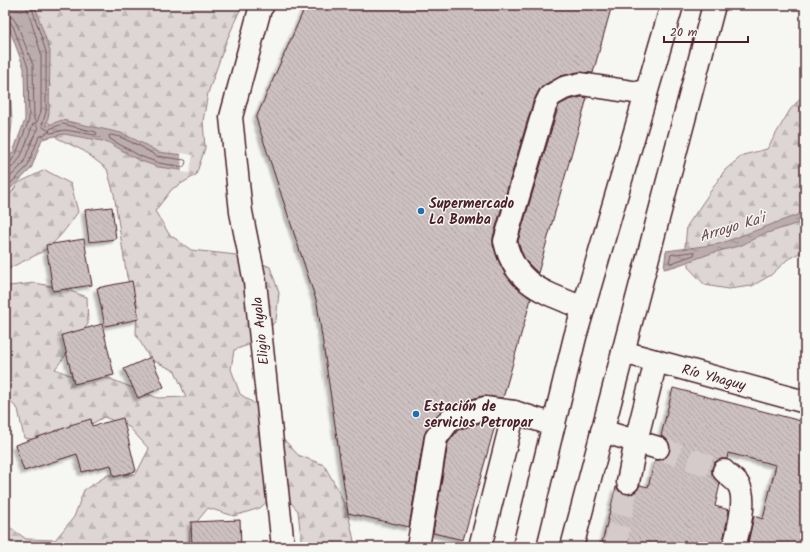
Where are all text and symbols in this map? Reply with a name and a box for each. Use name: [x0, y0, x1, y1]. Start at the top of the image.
scale bar: [664, 18, 748, 44]
text: 20 m: [670, 23, 698, 42]
place label: Supermercado La Bomba: [429, 193, 515, 231]
marker: Supermercado La Bomba: [416, 206, 426, 216]
water label: Arroyo Ka'i: [697, 206, 771, 249]
street label: Eligio Ayala: [246, 296, 276, 366]
street label: Río Yhaguy: [679, 359, 749, 397]
place label: Estación de servicios Petropar: [424, 396, 534, 434]
marker: Estación de servicios Petropar: [411, 409, 421, 419]

